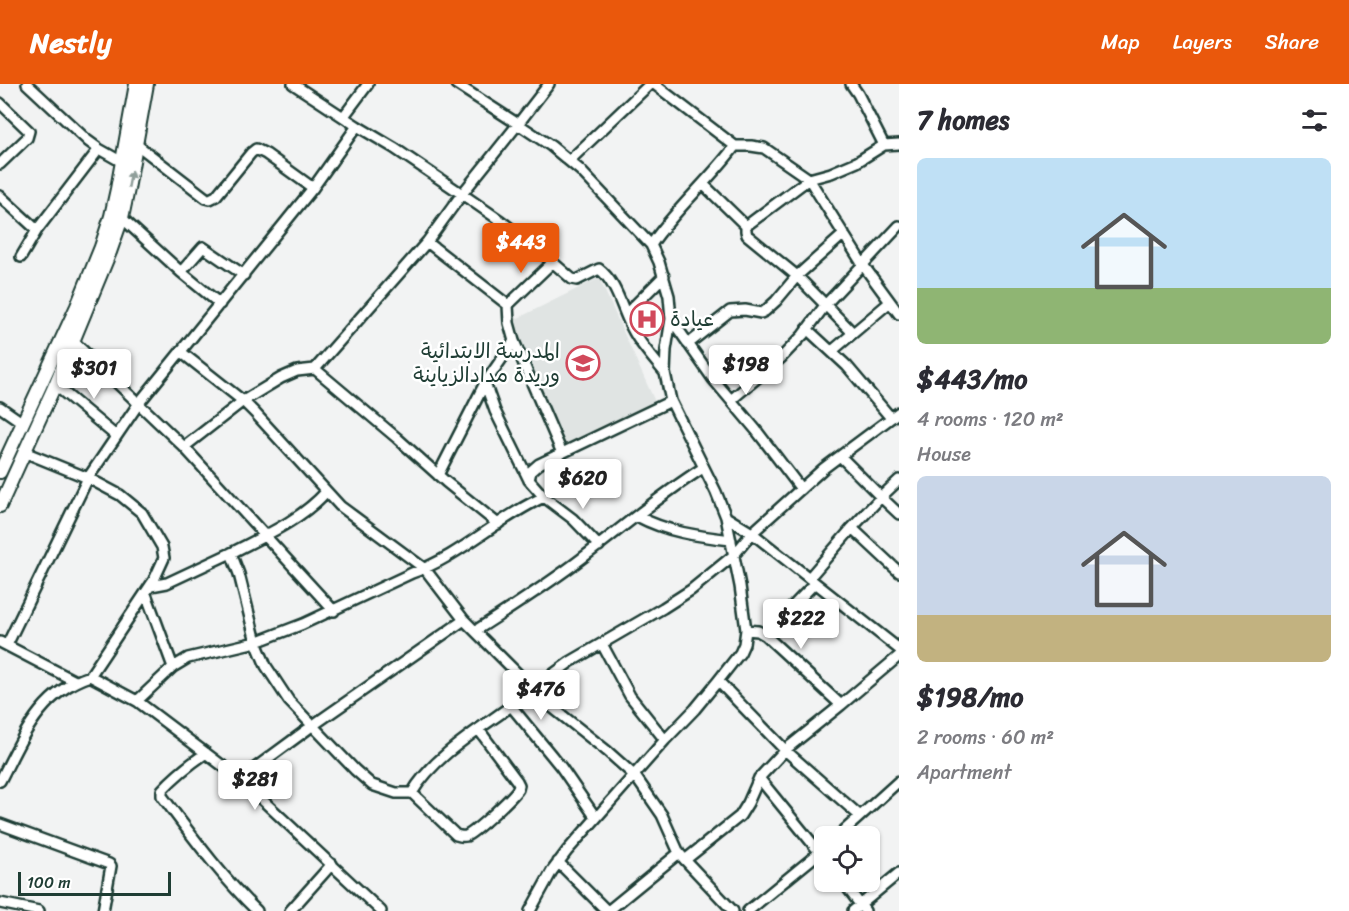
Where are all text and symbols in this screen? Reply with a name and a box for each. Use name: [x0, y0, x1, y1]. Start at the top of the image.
text: Nestly: [30, 18, 111, 67]
text: Map: [1101, 23, 1140, 61]
text: Layers: [1173, 23, 1232, 61]
text: Share: [1265, 23, 1319, 61]
text: 7 homes: [917, 97, 1009, 143]
icon: filters: [1298, 104, 1331, 137]
one-way arrow: [126, 169, 135, 188]
icon: home: [1070, 197, 1178, 305]
pin: $443: [485, 223, 557, 274]
text: $443: [496, 225, 546, 260]
place label: عيادة: [670, 300, 714, 338]
hospital icon: عيادة: [629, 301, 665, 337]
place label: المدرسة الابتدائية وريدة مدادالزياينة: [413, 332, 560, 394]
school or university icon: المدرسة الابتدائية وريدة مدادالزياينة: [565, 345, 601, 381]
pin: $198: [710, 345, 782, 396]
text: $198: [723, 347, 769, 382]
pin: $301: [58, 349, 130, 400]
text: $301: [71, 351, 117, 386]
text: $443/mo: [917, 356, 1027, 402]
text: 4 rooms · 120 m²: [917, 402, 1064, 437]
text: House: [917, 437, 971, 472]
pin: $620: [547, 459, 619, 510]
text: $620: [559, 461, 608, 496]
icon: home: [1070, 515, 1178, 623]
pin: $222: [765, 599, 837, 650]
text: $222: [777, 601, 825, 636]
pin: $476: [505, 670, 577, 721]
text: $476: [517, 672, 565, 707]
text: $198/mo: [917, 674, 1023, 720]
text: 2 rooms · 60 m²: [917, 720, 1054, 755]
text: Apartment: [917, 755, 1011, 790]
pin: $281: [219, 760, 291, 811]
text: $281: [232, 762, 278, 797]
map controls: [814, 826, 880, 892]
button: locate: [814, 826, 880, 892]
text: 100 m: [27, 868, 71, 897]
scale bar: [18, 869, 171, 896]

